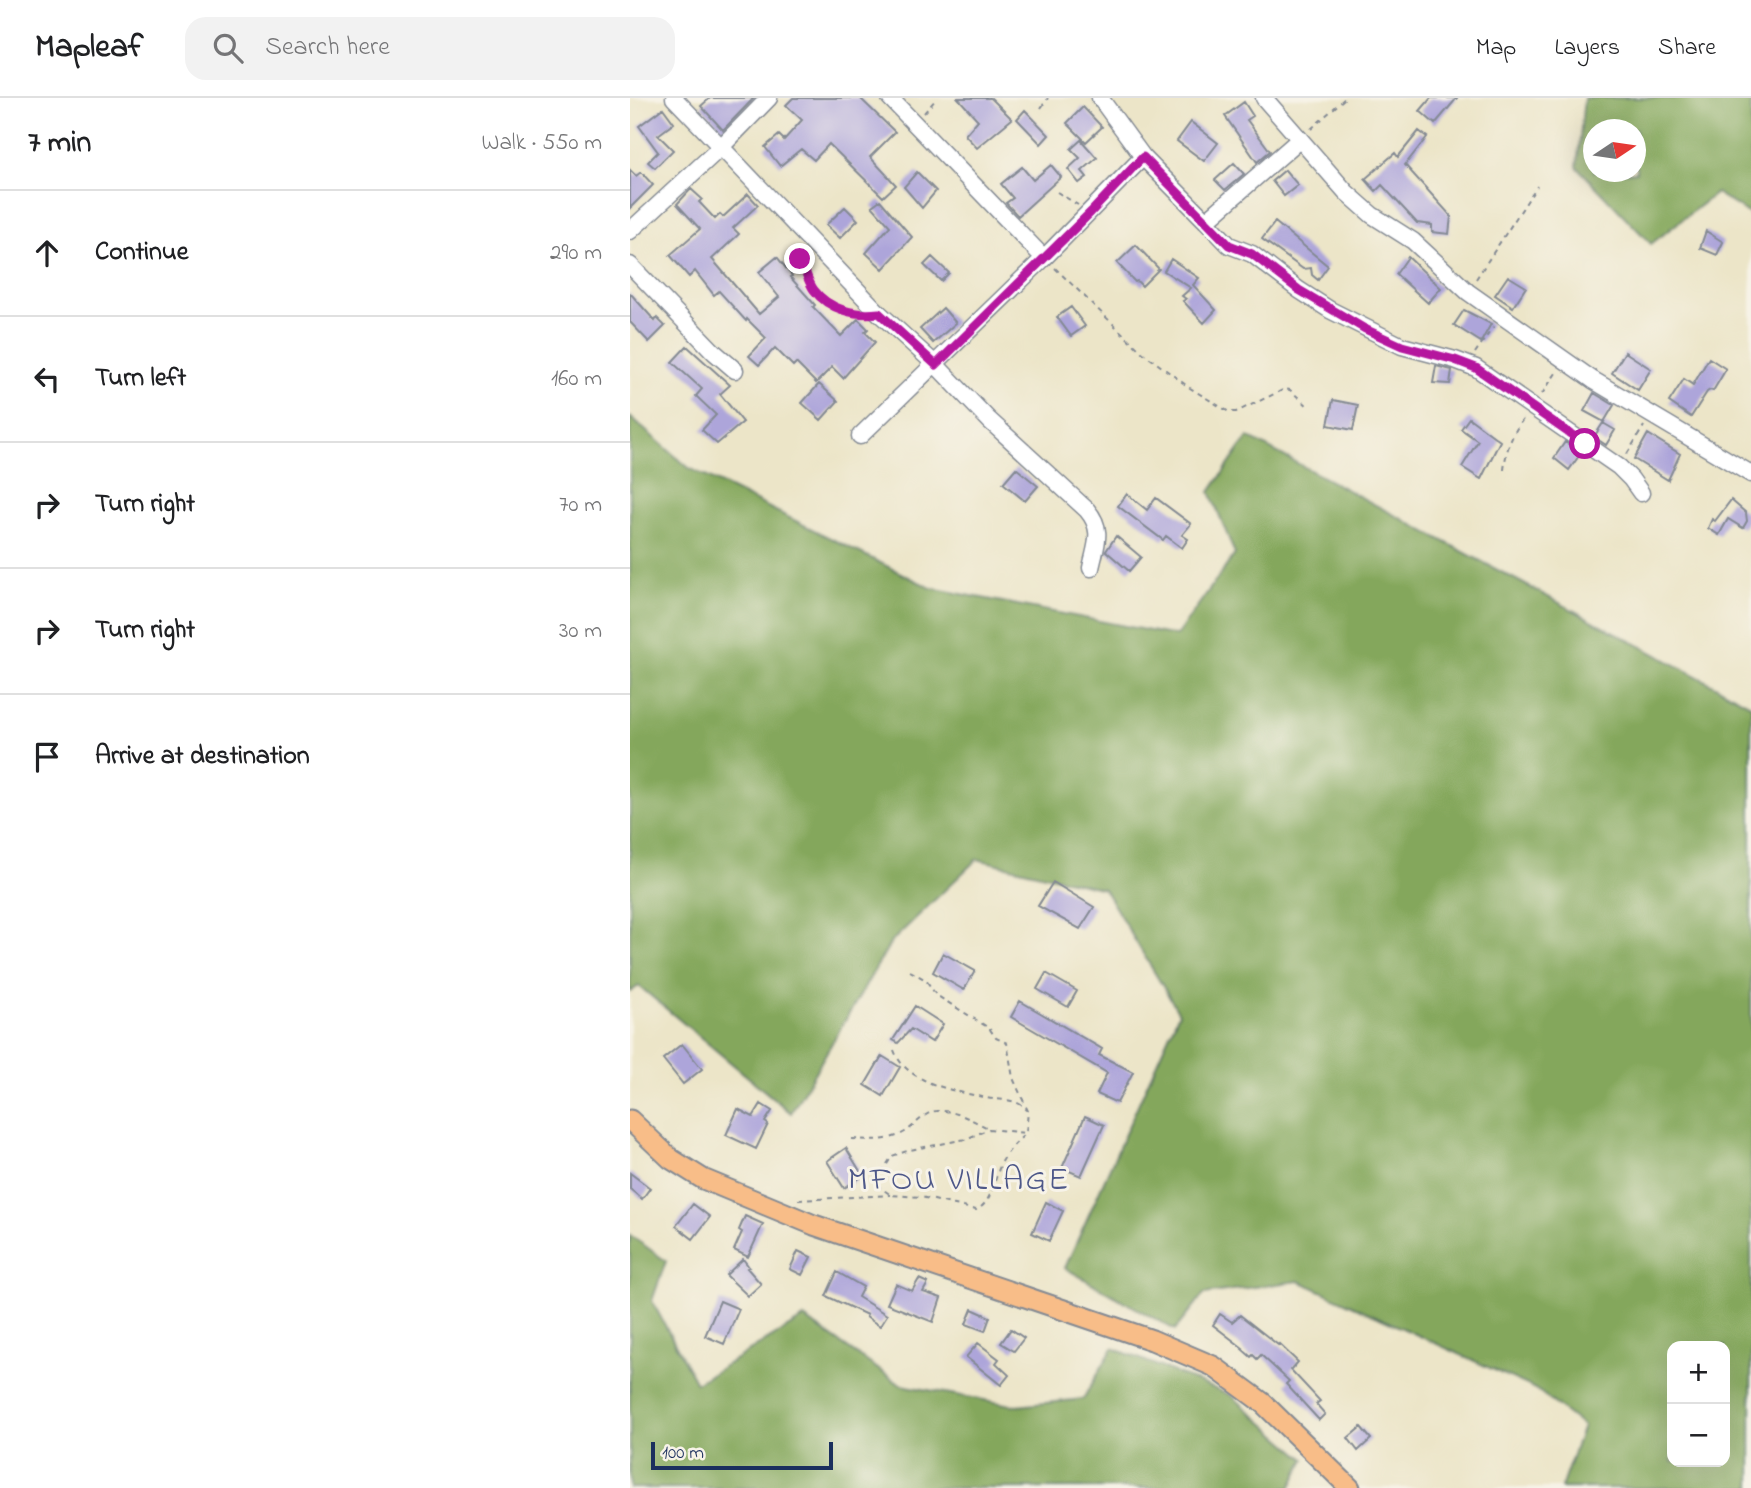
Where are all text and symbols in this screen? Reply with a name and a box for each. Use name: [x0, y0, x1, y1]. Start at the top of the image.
search box: [185, 17, 675, 80]
text: Mapleaf: [35, 24, 143, 72]
icon: search: [209, 29, 247, 67]
text: Search here: [265, 29, 390, 67]
text: Map: [1476, 31, 1516, 66]
text: Layers: [1554, 31, 1620, 66]
text: Share: [1658, 31, 1716, 66]
north arrow: [1583, 119, 1646, 182]
text: 7 min: [28, 122, 91, 166]
text: Walk · 550 m: [482, 127, 602, 160]
icon: ahead: [28, 234, 66, 272]
text: Continue: [95, 234, 188, 272]
text: 290 m: [550, 237, 602, 270]
route end: [784, 243, 815, 274]
icon: left: [28, 360, 66, 398]
text: Turn left: [95, 360, 186, 398]
text: 160 m: [551, 363, 602, 396]
route start: [1569, 428, 1600, 459]
icon: right: [28, 486, 66, 524]
text: Turn right: [95, 486, 195, 524]
text: 70 m: [559, 489, 602, 522]
icon: right: [28, 612, 66, 650]
text: Turn right: [95, 612, 195, 650]
text: 30 m: [559, 615, 602, 648]
icon: arrive: [28, 738, 66, 776]
text: Arrive at destination: [95, 738, 310, 776]
district label: MFOU VILLAGE: [848, 1157, 1070, 1205]
map controls: [1667, 1341, 1730, 1467]
button: +: [1667, 1341, 1730, 1404]
button: −: [1667, 1404, 1730, 1467]
scale bar: [651, 1439, 833, 1471]
text: 100 m: [662, 1440, 704, 1467]

